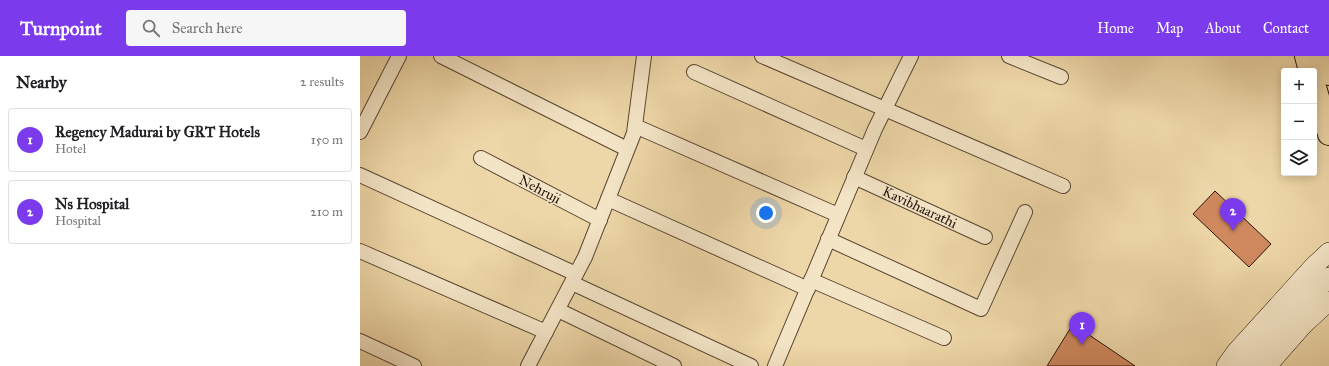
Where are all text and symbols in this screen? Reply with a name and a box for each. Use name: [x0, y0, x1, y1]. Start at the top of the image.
search box: [126, 10, 406, 46]
text: Turnpoint: [20, 17, 102, 40]
icon: search: [140, 17, 162, 39]
text: Search here: [172, 19, 243, 37]
text: Home: [1097, 20, 1134, 37]
text: Map: [1156, 20, 1183, 37]
text: About: [1205, 20, 1241, 37]
text: Contact: [1263, 20, 1309, 37]
map controls: [1281, 68, 1317, 176]
button: +: [1281, 68, 1317, 104]
text: Nearby: [16, 72, 67, 93]
text: 2 results: [300, 74, 344, 90]
button: −: [1281, 104, 1317, 140]
text: Regency Madurai by GRT Hotels: [55, 123, 260, 141]
text: 1: [27, 132, 33, 148]
text: 150 m: [311, 132, 343, 148]
button: layers: [1281, 140, 1317, 176]
text: Hotel: [55, 141, 86, 157]
street label: Nehruji: [516, 171, 564, 208]
street label: Kavibhaarathi: [880, 183, 960, 232]
text: Ns Hospital: [55, 195, 129, 213]
pin: 2: [1220, 198, 1246, 231]
your location: [756, 203, 776, 223]
text: 2: [27, 204, 33, 220]
text: 210 m: [310, 204, 343, 220]
text: Hospital: [55, 213, 101, 229]
pin: 1: [1069, 312, 1095, 345]

